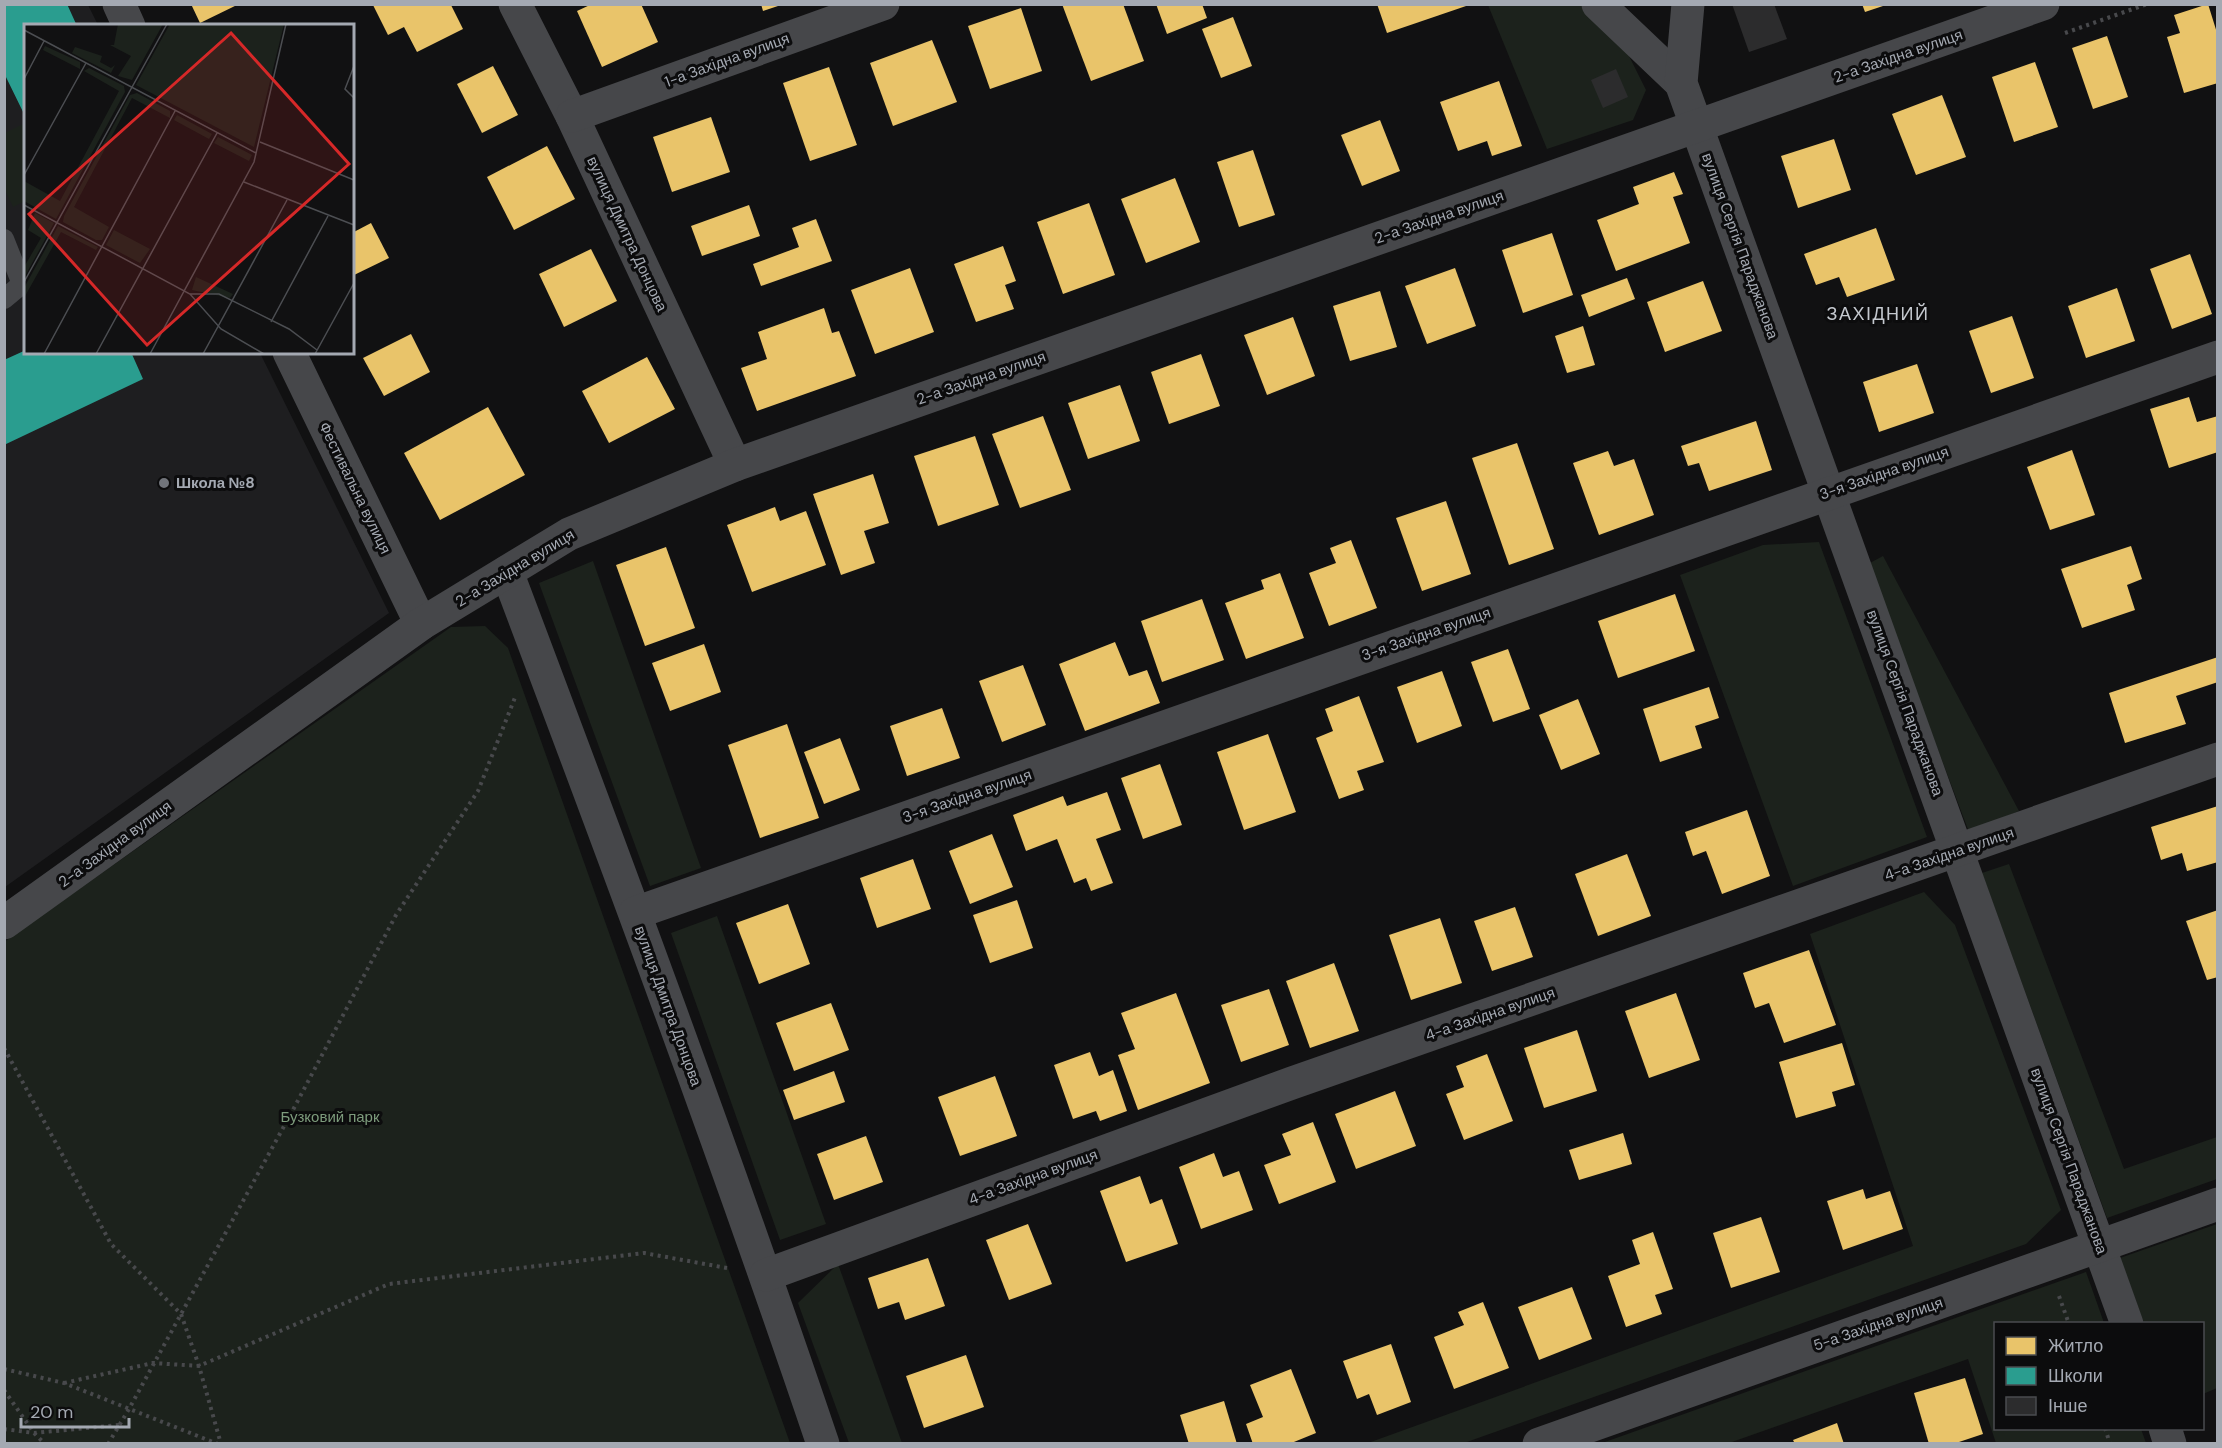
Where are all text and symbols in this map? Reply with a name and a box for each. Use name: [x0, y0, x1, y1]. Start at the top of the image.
inset map: [24, 24, 354, 354]
street label: 2-а Західна вулиця: [1831, 25, 1965, 87]
street label: 1-а Західна вулиця: [662, 28, 792, 92]
street label: вулиця Сергія Параджанова: [1697, 150, 1783, 342]
street label: вулиця Дмитра Донцова: [582, 153, 672, 315]
street label: 2-а Західна вулиця: [1372, 186, 1506, 248]
district label: ЗАХІДНИЙ: [1827, 302, 1929, 326]
street label: 2-а Західна вулиця: [914, 347, 1048, 409]
street label: Фестивальна вулиця: [314, 419, 396, 557]
street label: 3-я Західна вулиця: [1817, 442, 1951, 504]
place label: Школа №8: [176, 473, 255, 493]
marker: Школа №8: [157, 476, 171, 490]
street label: 2-а Західна вулиця: [452, 525, 578, 611]
street label: 3-я Західна вулиця: [1359, 603, 1493, 665]
street label: вулиця Сергія Параджанова: [1862, 607, 1948, 799]
street label: 3-я Західна вулиця: [900, 765, 1034, 827]
street label: 2-а Західна вулиця: [54, 796, 176, 892]
street label: 4-а Західна вулиця: [1882, 822, 2016, 886]
street label: вулиця Дмитра Донцова: [630, 923, 707, 1089]
street label: 4-а Західна вулиця: [1423, 982, 1557, 1046]
street label: вулиця Сергія Параджанова: [2026, 1065, 2112, 1257]
park label: Бузковий парк: [280, 1107, 380, 1127]
street label: 4-а Західна вулиця: [966, 1144, 1100, 1210]
street label: 5-а Західна вулиця: [1811, 1292, 1945, 1356]
legend: [1994, 1322, 2204, 1430]
text: Житло: [2048, 1334, 2103, 1358]
text: Школи: [2048, 1364, 2103, 1388]
scale bar: [21, 1391, 129, 1429]
text: Інше: [2048, 1394, 2087, 1418]
text: 20 m: [30, 1400, 73, 1424]

